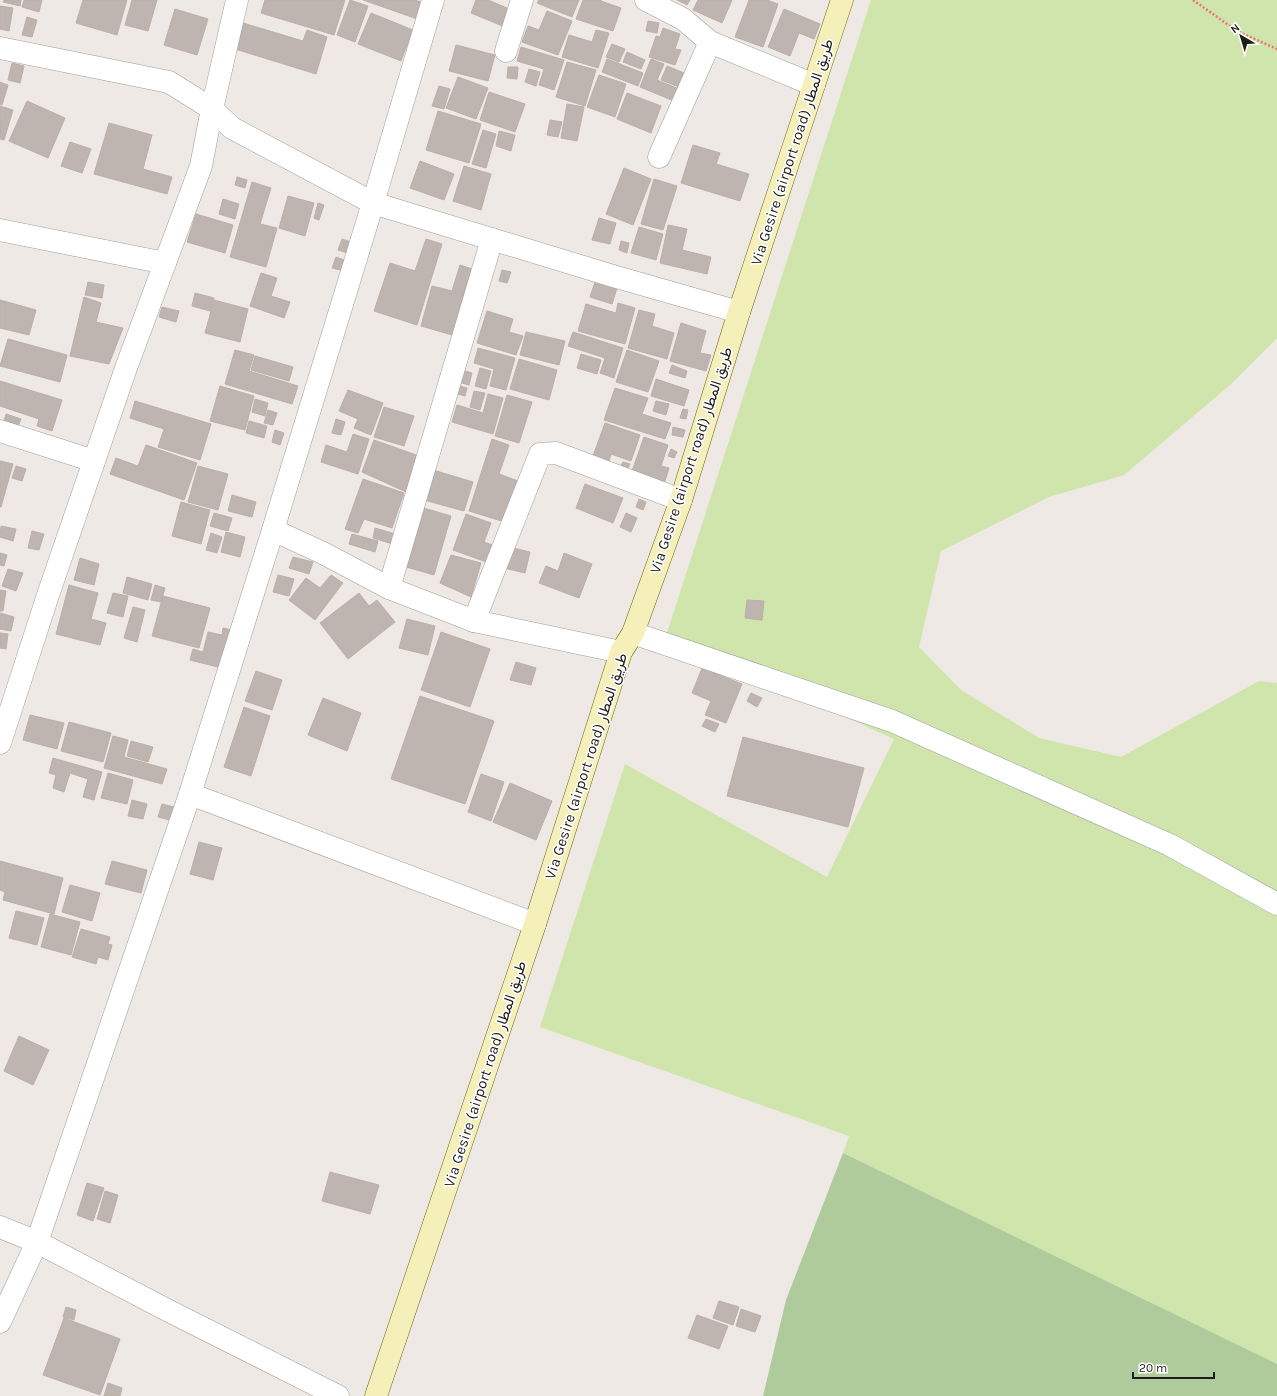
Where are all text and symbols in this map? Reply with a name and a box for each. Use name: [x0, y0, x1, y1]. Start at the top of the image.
north arrow: [1221, 16, 1261, 56]
text: N: [1228, 21, 1242, 36]
street label: Via Gesire (airport road) طريق المطار: [747, 36, 838, 268]
street label: Via Gesire (airport road) طريق المطار: [646, 344, 737, 576]
street label: Via Gesire (airport road) طريق المطار: [541, 650, 632, 882]
street label: Via Gesire (airport road) طريق المطار: [440, 958, 531, 1190]
scale bar: [1133, 1354, 1214, 1380]
text: 20 m: [1139, 1361, 1167, 1375]

